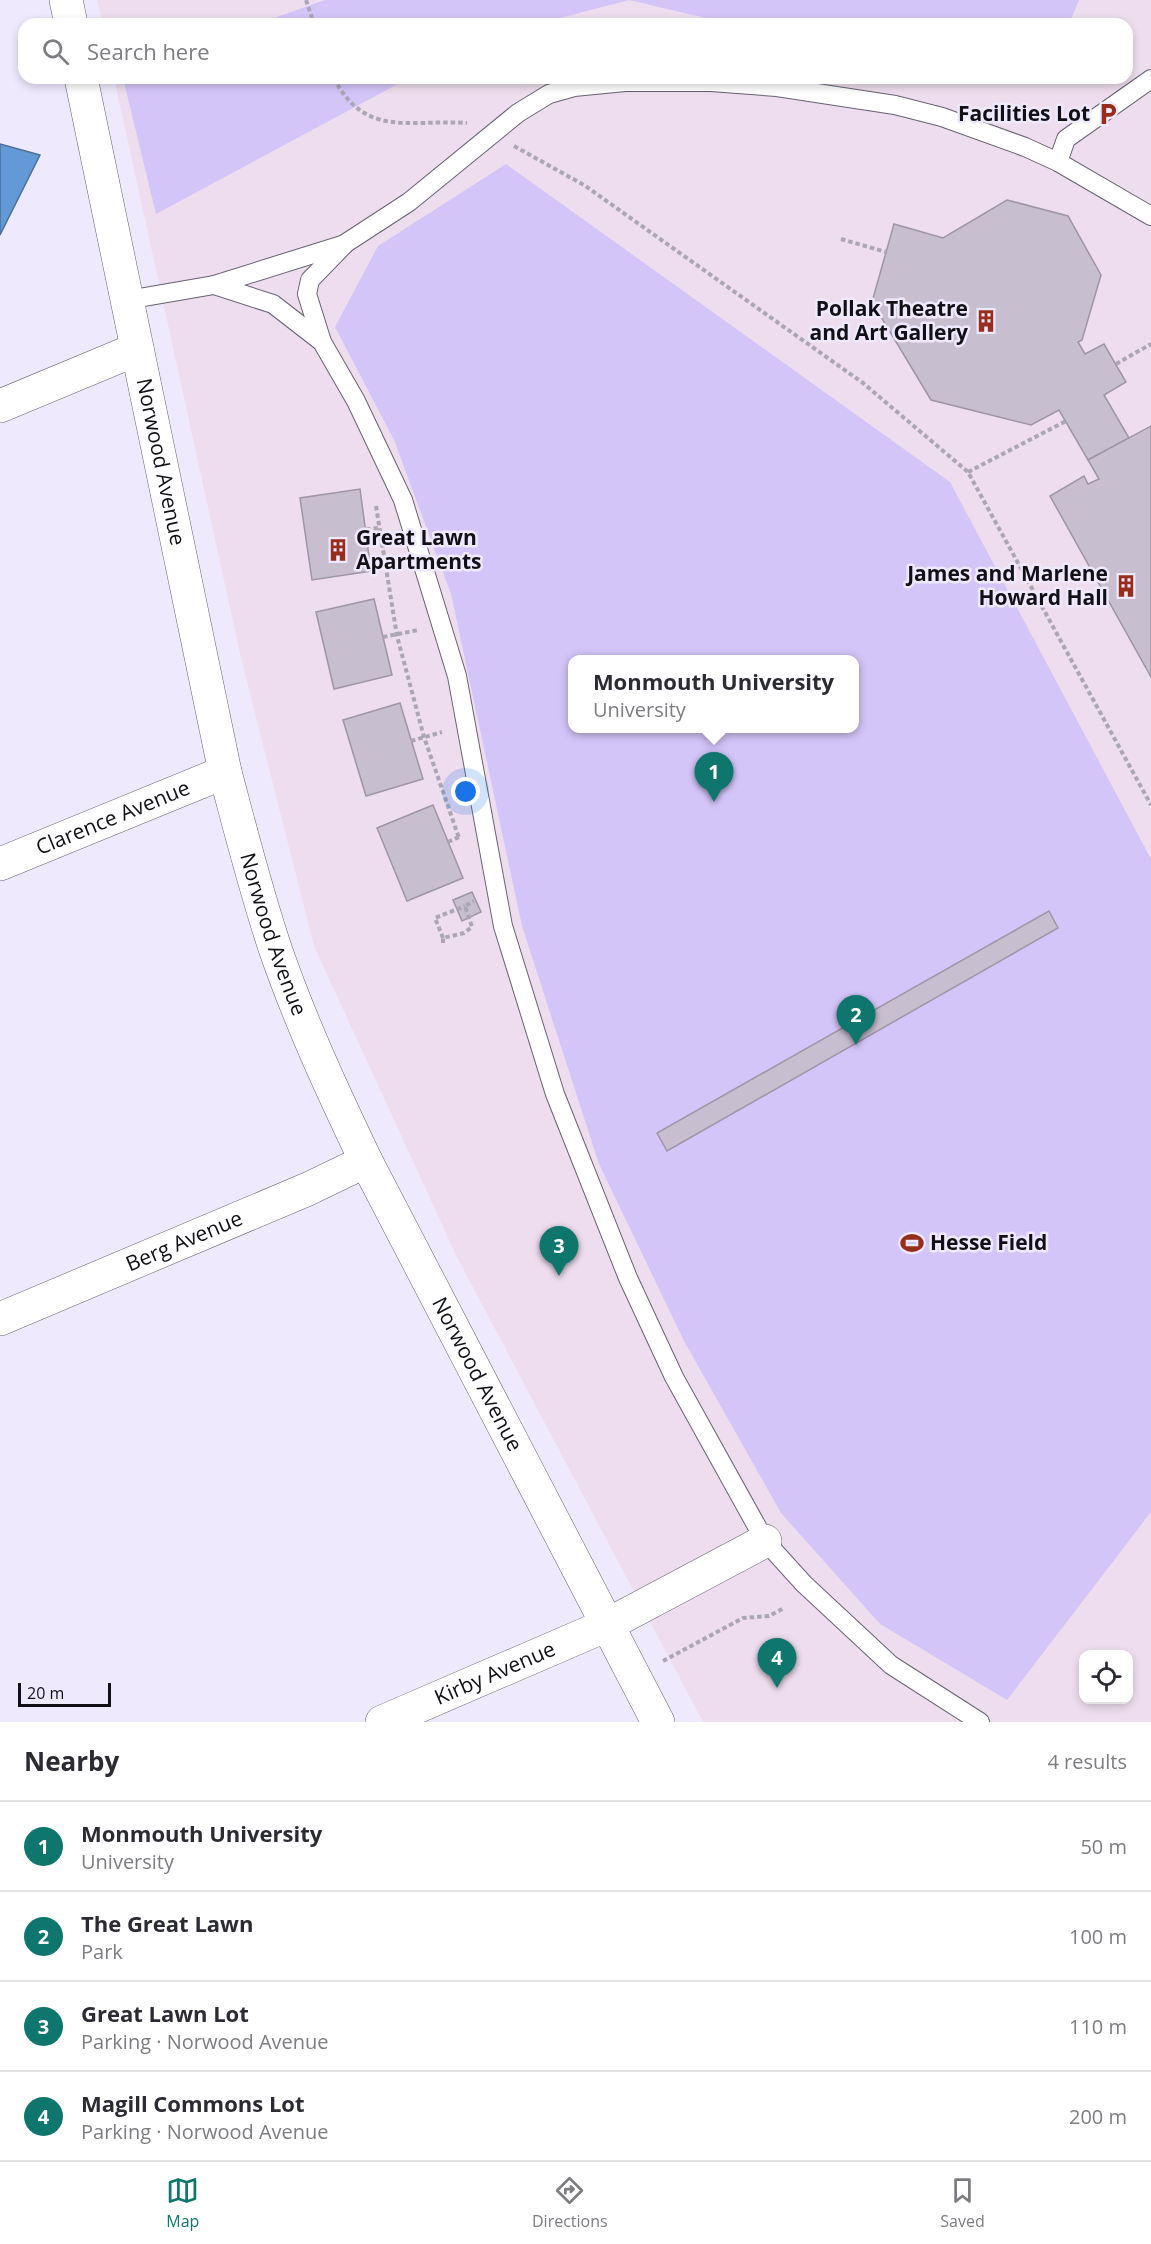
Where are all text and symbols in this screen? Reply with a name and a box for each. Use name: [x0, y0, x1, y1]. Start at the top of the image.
search box: [18, 18, 1133, 84]
icon: search: [39, 35, 72, 68]
text: Search here: [87, 36, 210, 66]
place label: Facilities Lot: [958, 99, 1090, 127]
parking icon: Facilities Lot: [1095, 101, 1121, 127]
place label: Pollak Theatre and Art Gallery: [810, 294, 968, 346]
building icon: Pollak Theatre and Art Gallery: [973, 308, 999, 334]
street label: Norwood Avenue: [131, 376, 193, 548]
place label: Great Lawn Apartments: [356, 523, 482, 575]
building icon: Great Lawn Apartments: [325, 537, 351, 563]
place label: James and Marlene Howard Hall: [905, 559, 1108, 611]
building icon: James and Marlene Howard Hall: [1113, 573, 1139, 599]
popup: [568, 655, 859, 733]
text: Monmouth University: [593, 666, 834, 696]
text: University: [593, 696, 686, 723]
pin: 1: [694, 752, 734, 802]
street label: Clarence Avenue: [31, 773, 194, 861]
your location: [451, 777, 480, 806]
street label: Norwood Avenue: [234, 849, 314, 1020]
pin: 2: [836, 996, 876, 1045]
street label: Berg Avenue: [121, 1203, 246, 1277]
pin: 3: [540, 1226, 578, 1276]
place label: Hesse Field: [930, 1228, 1047, 1256]
sports icon: Hesse Field: [899, 1230, 925, 1256]
street label: Norwood Avenue: [426, 1292, 530, 1456]
street label: Kirby Avenue: [430, 1634, 559, 1711]
pin: 4: [758, 1638, 796, 1688]
map controls: [1079, 1650, 1133, 1704]
button: locate: [1079, 1650, 1133, 1704]
scale bar: [18, 1680, 111, 1708]
text: 20 m: [27, 1682, 64, 1704]
text: Nearby: [24, 1743, 119, 1779]
text: 4 results: [1047, 1748, 1127, 1775]
text: Monmouth University: [81, 1818, 322, 1848]
text: 1: [38, 1833, 49, 1860]
text: 50 m: [1080, 1833, 1127, 1860]
text: University: [81, 1848, 174, 1875]
text: The Great Lawn: [81, 1908, 253, 1938]
text: 2: [38, 1923, 49, 1950]
text: 100 m: [1069, 1923, 1127, 1950]
text: Park: [81, 1938, 123, 1965]
text: Great Lawn Lot: [81, 1998, 249, 2028]
text: 3: [38, 2013, 49, 2040]
text: 110 m: [1069, 2013, 1127, 2040]
text: Parking · Norwood Avenue: [81, 2028, 329, 2055]
text: Magill Commons Lot: [81, 2088, 305, 2118]
text: 4: [38, 2103, 49, 2130]
text: 200 m: [1069, 2103, 1127, 2130]
text: Parking · Norwood Avenue: [81, 2118, 329, 2145]
tab: Map: [166, 2174, 199, 2232]
tab: Directions: [532, 2174, 608, 2232]
tab: Saved: [940, 2174, 985, 2232]

